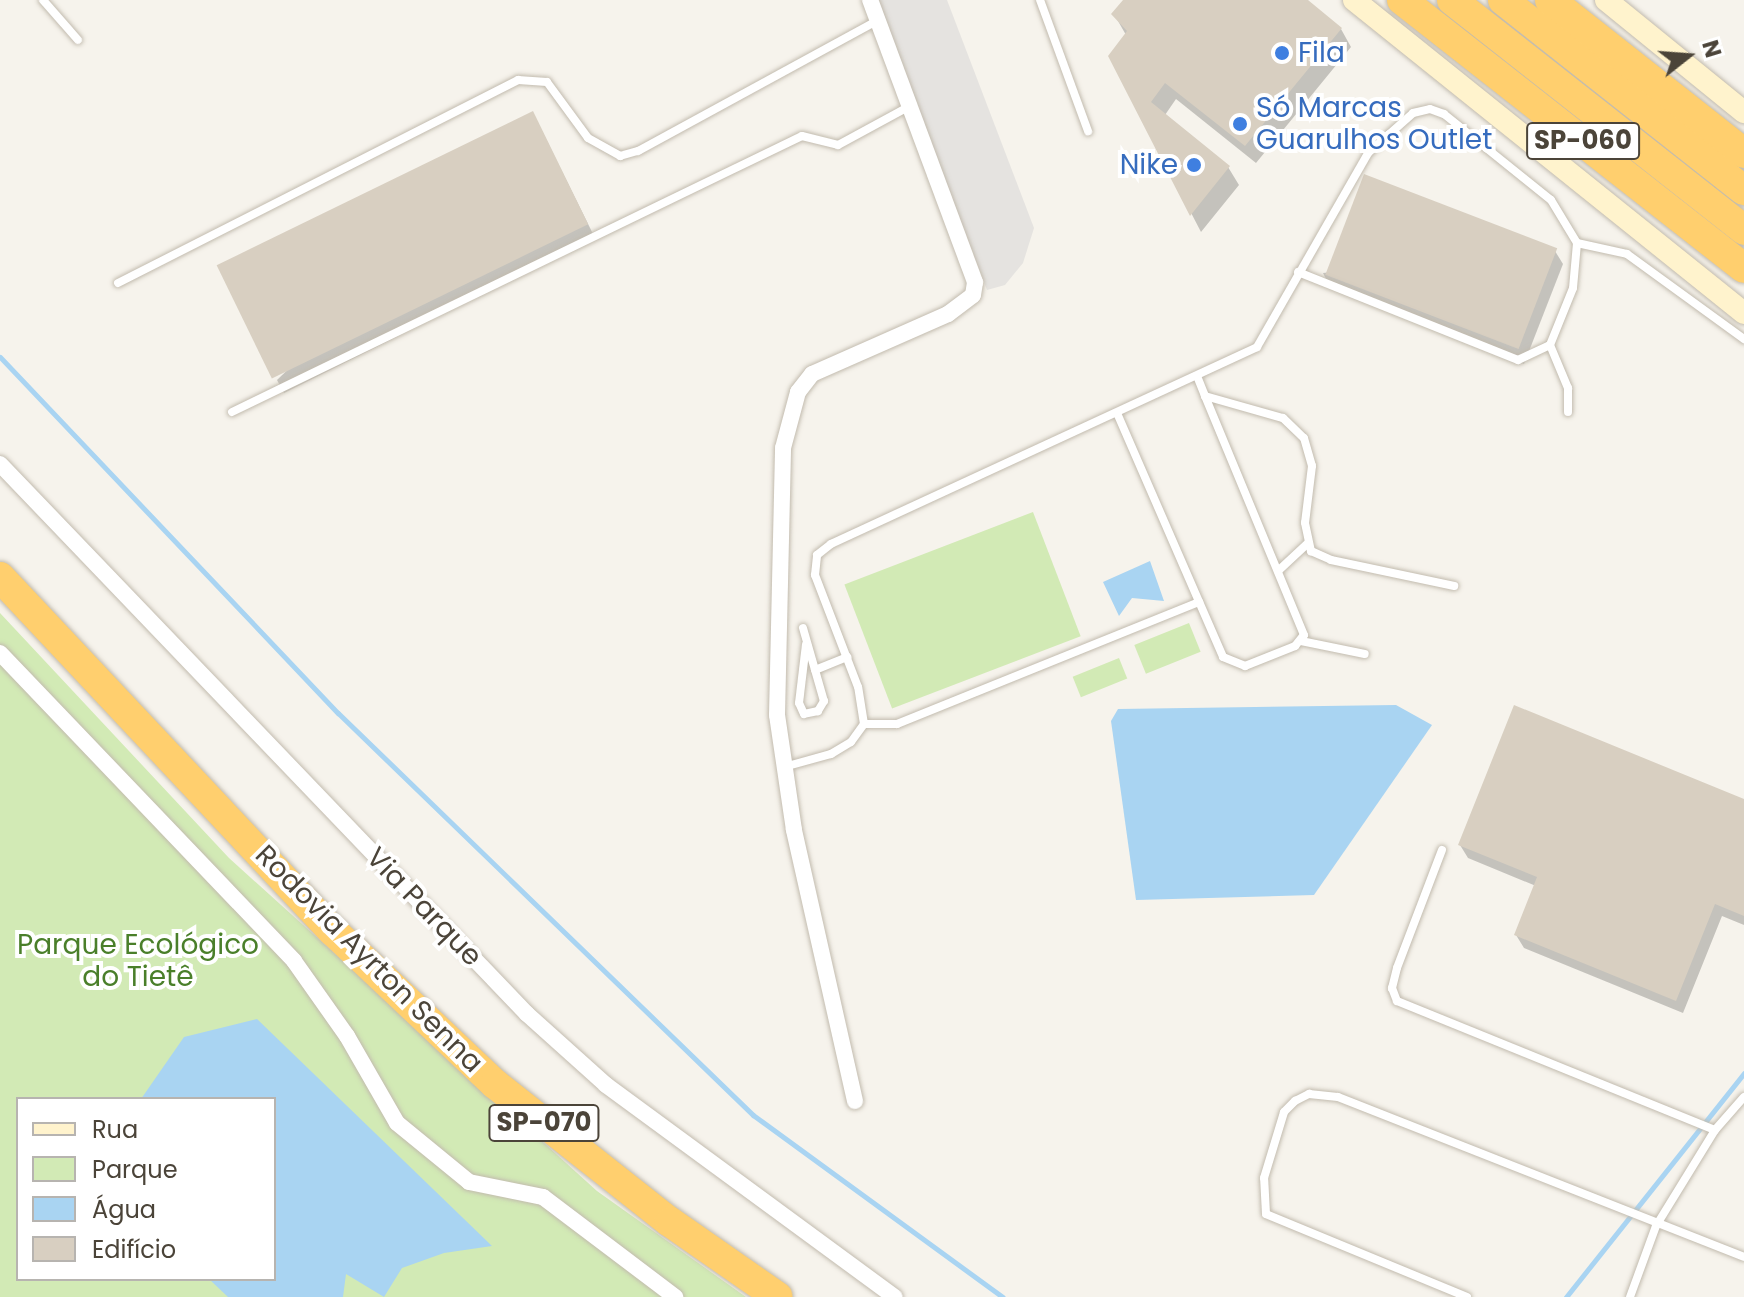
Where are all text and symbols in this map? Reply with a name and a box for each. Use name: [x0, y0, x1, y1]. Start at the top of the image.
north arrow: [1648, 16, 1728, 96]
place label: Fila: [1298, 36, 1345, 70]
text: N: [1694, 36, 1729, 61]
marker: Fila: [1273, 44, 1291, 62]
place label: Só Marcas Guarulhos Outlet: [1256, 91, 1492, 157]
marker: Só Marcas Guarulhos Outlet: [1231, 115, 1249, 133]
road number: SP-060: [1525, 119, 1641, 163]
place label: Nike: [1120, 148, 1178, 182]
marker: Nike: [1185, 156, 1203, 174]
street label: Rodovia Ayrton Senna: [248, 838, 490, 1080]
street label: Via Parque: [359, 841, 489, 973]
park label: Parque Ecológico do Tietê: [17, 928, 259, 994]
legend: [16, 1097, 276, 1281]
road number: SP-070: [488, 1101, 600, 1145]
text: Rua: [92, 1113, 138, 1146]
text: Parque: [92, 1153, 178, 1186]
text: Água: [92, 1193, 156, 1226]
text: Edifício: [92, 1233, 176, 1266]

